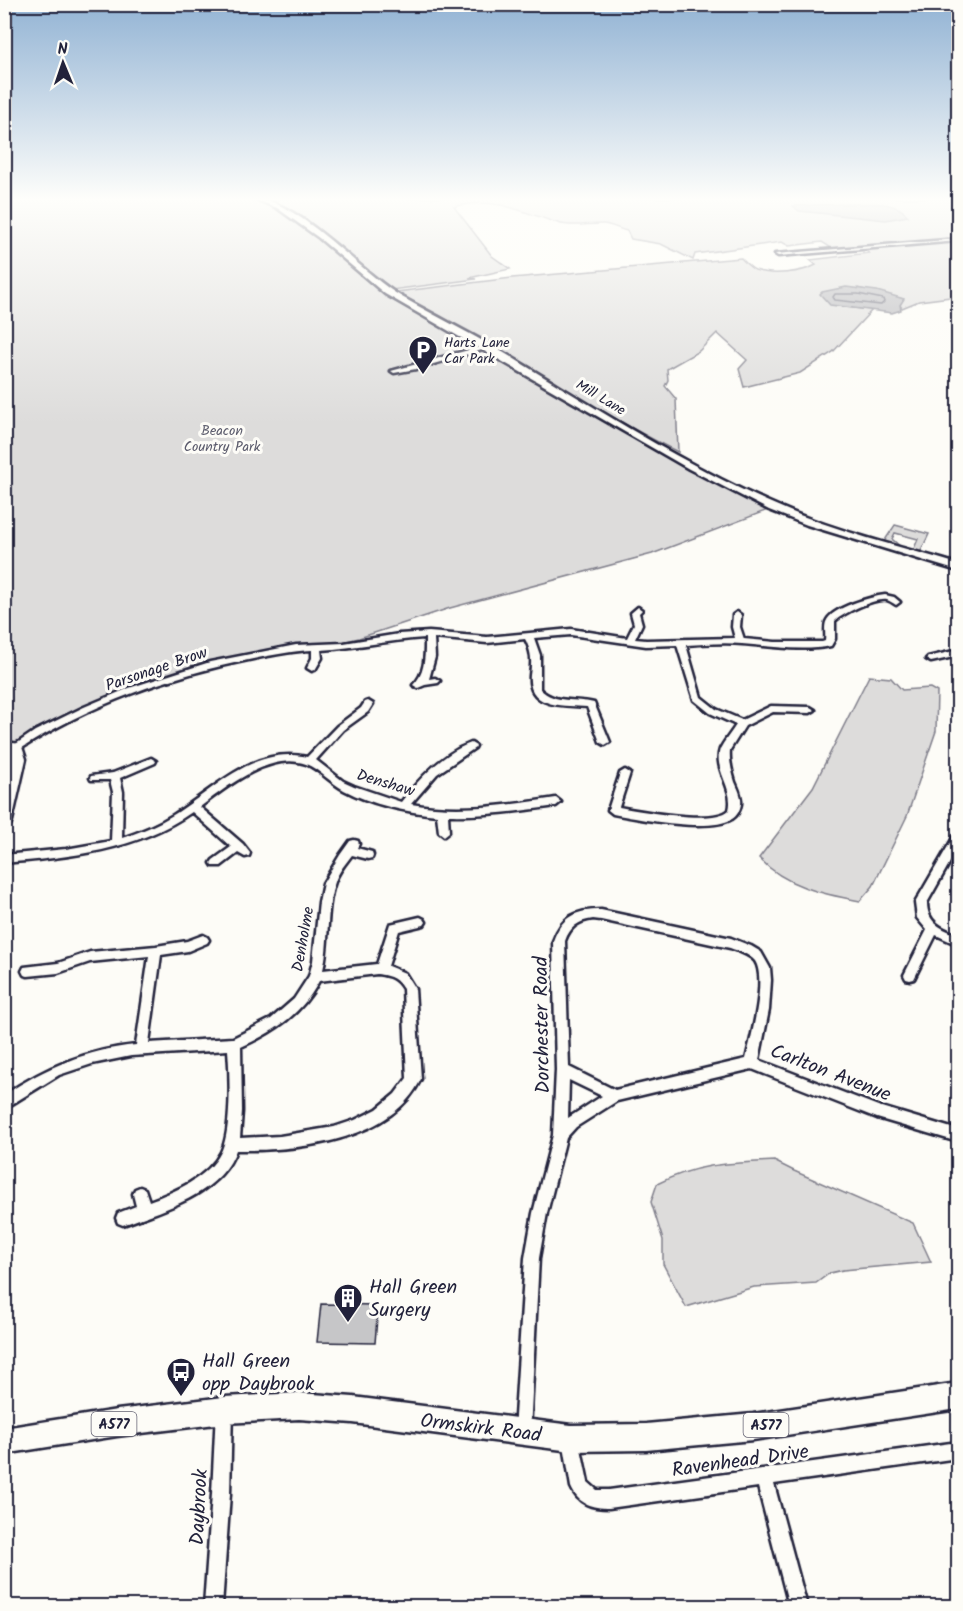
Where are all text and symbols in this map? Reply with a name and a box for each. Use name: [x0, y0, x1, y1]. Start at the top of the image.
north arrow: [33, 33, 93, 93]
text: N: [57, 37, 68, 62]
place label: Harts Lane Car Park: [444, 332, 510, 370]
parking icon: Harts Lane Car Park: [407, 334, 439, 376]
street label: Mill Lane: [571, 374, 630, 422]
park label: Beacon Country Park: [184, 420, 261, 458]
street label: Parsonage Brow: [102, 640, 211, 699]
street label: Denshaw: [353, 763, 418, 804]
street label: Denholme: [285, 905, 321, 974]
street label: Dorchester Road: [526, 955, 560, 1094]
street label: Carlton Avenue: [765, 1036, 895, 1112]
place label: Hall Green Surgery: [369, 1272, 457, 1327]
building icon: Hall Green Surgery: [332, 1282, 364, 1324]
place label: Hall Green opp Daybrook: [202, 1346, 315, 1401]
bus stop icon: Hall Green opp Daybrook: [165, 1356, 197, 1398]
street label: Ormskirk Road: [418, 1406, 544, 1452]
road number: A577: [92, 1412, 136, 1436]
road number: A577: [744, 1413, 789, 1437]
street label: Ravenhead Drive: [670, 1437, 811, 1487]
street label: Daybrook: [182, 1468, 218, 1546]

